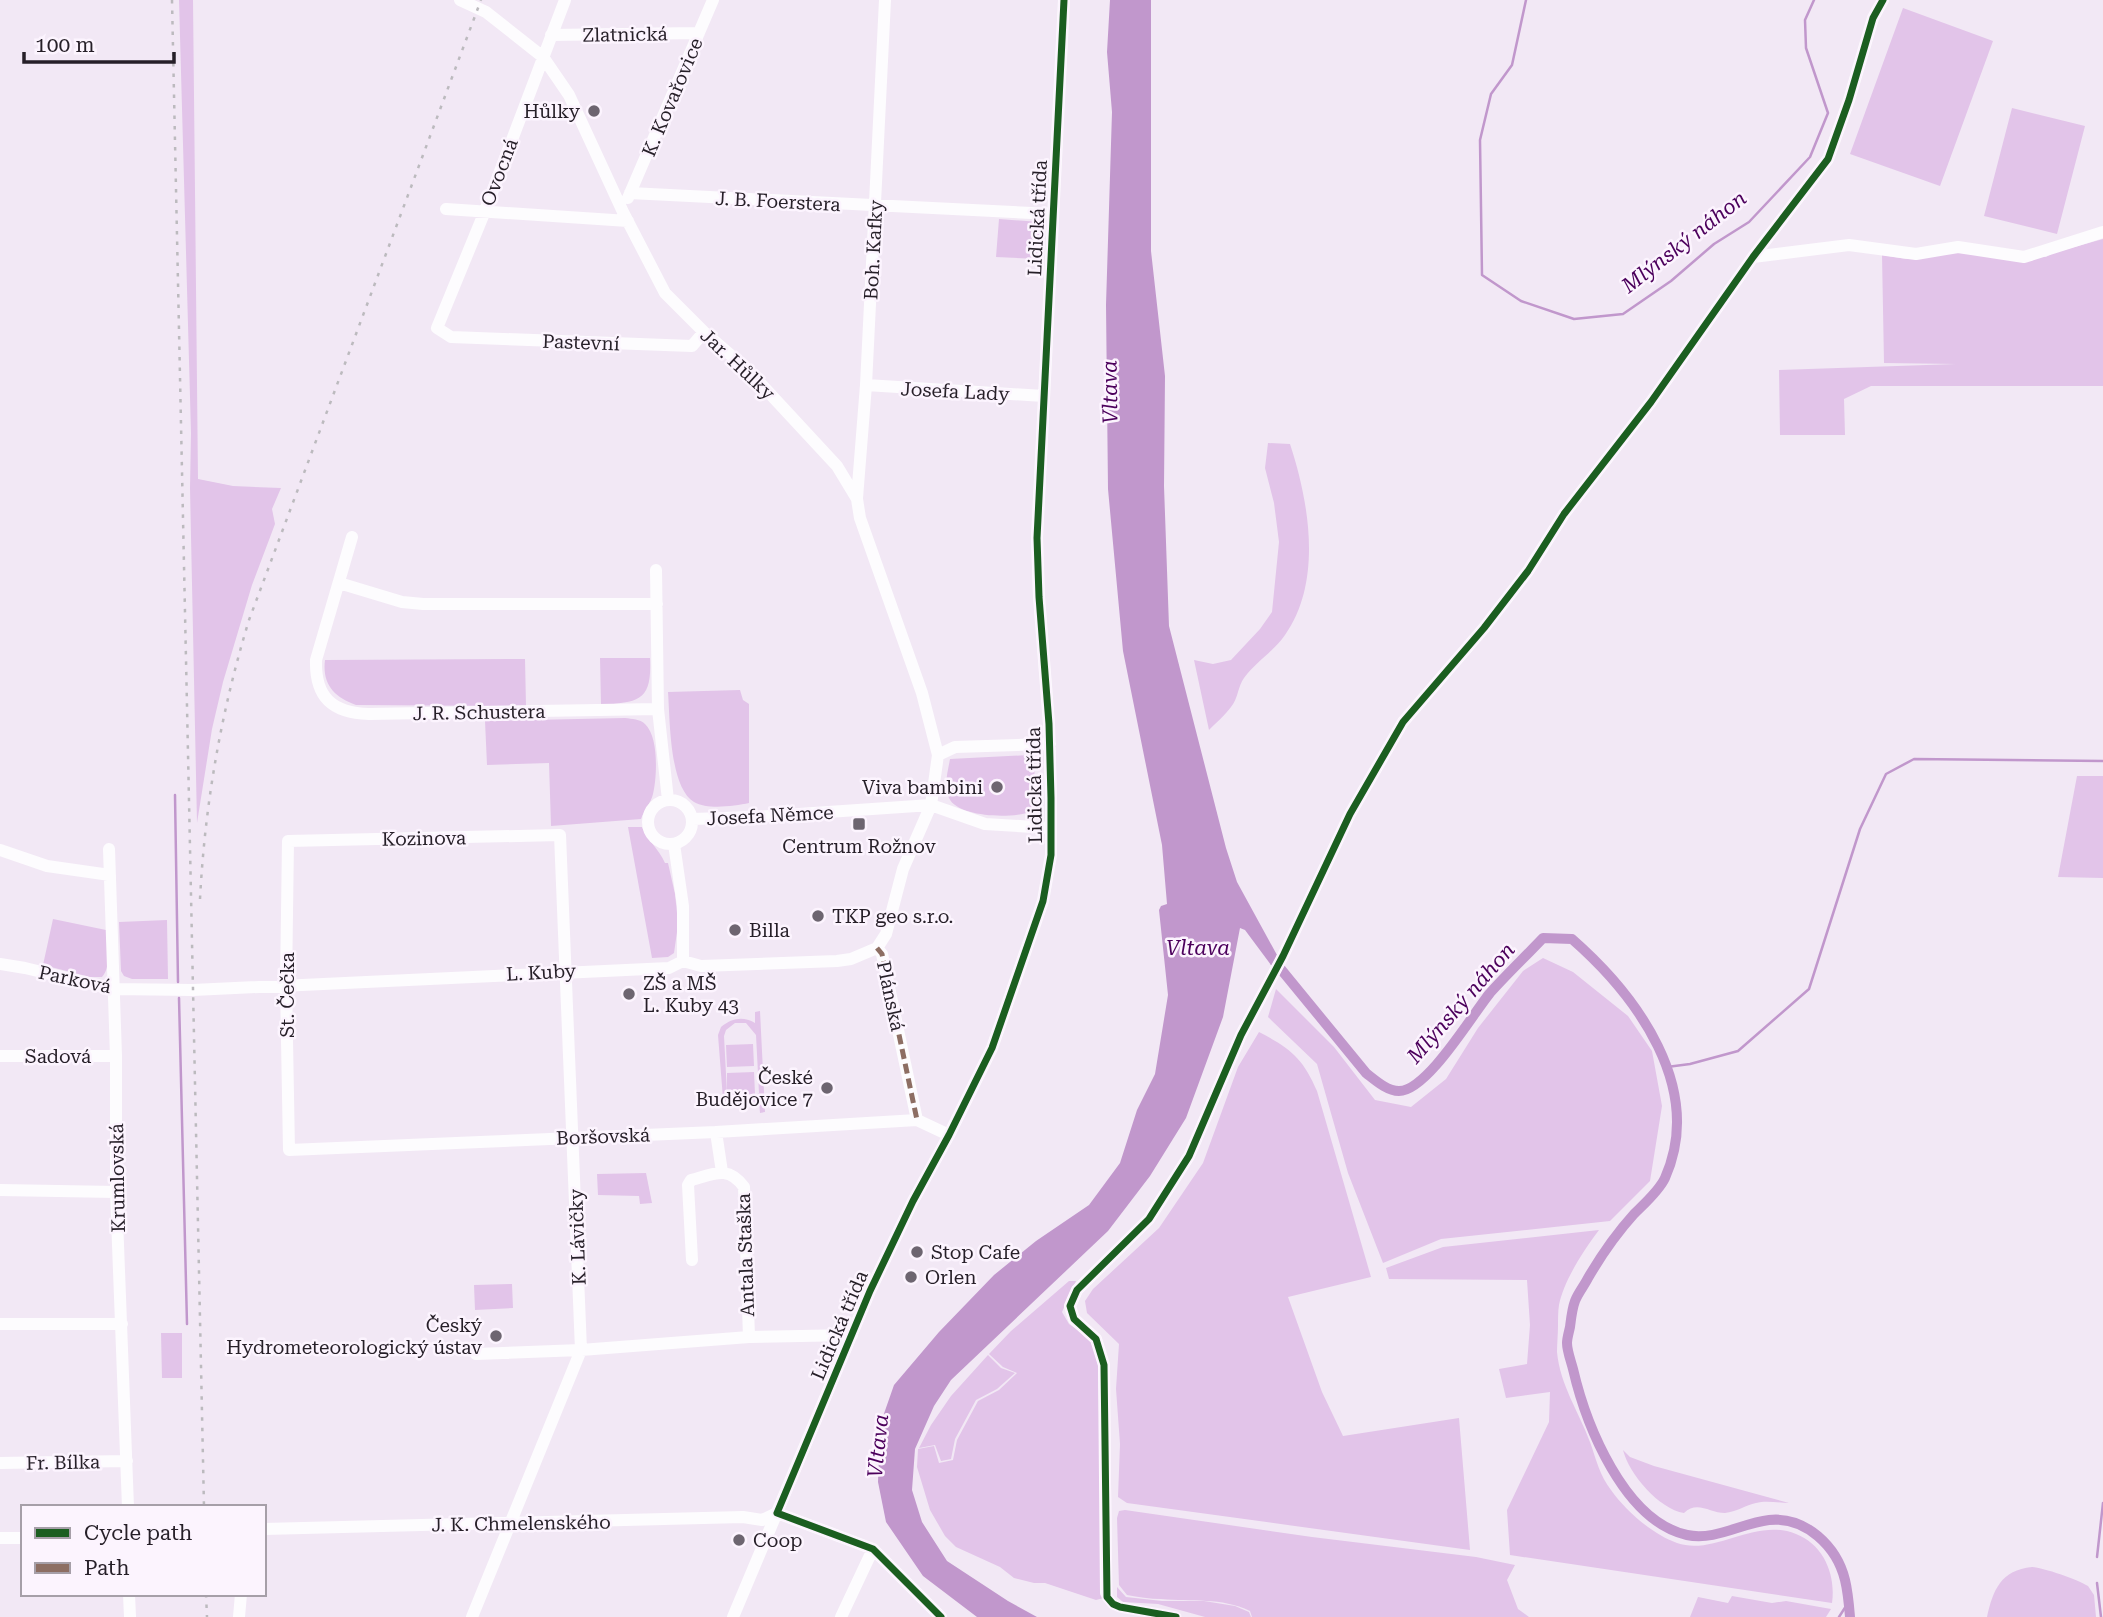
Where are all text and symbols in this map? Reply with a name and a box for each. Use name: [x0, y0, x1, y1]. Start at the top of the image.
scale bar: [24, 21, 175, 65]
street label: Zlatnická: [582, 22, 669, 47]
text: 100 m: [35, 33, 95, 57]
street label: K. Kovařovice: [637, 34, 708, 160]
place label: Hůlky: [523, 100, 581, 123]
marker: Hůlky: [586, 103, 602, 119]
street label: Ovocná: [476, 134, 523, 209]
street label: Lidická třída: [1023, 159, 1052, 277]
water label: Mlýnský náhon: [1616, 186, 1751, 299]
street label: J. B. Foerstera: [715, 187, 842, 216]
street label: Boh. Kafky: [859, 199, 888, 301]
street label: Jar. Hůlky: [695, 324, 780, 405]
street label: Pastevní: [542, 330, 620, 355]
water label: Vltava: [1097, 360, 1123, 424]
street label: Josefa Lady: [900, 377, 1011, 406]
street label: J. R. Schustera: [412, 700, 546, 725]
street label: Lidická třída: [1022, 726, 1047, 843]
place label: Viva bambini: [862, 776, 983, 799]
marker: Viva bambini: [989, 779, 1005, 795]
street label: Josefa Němce: [706, 801, 834, 830]
marker: Centrum Rožnov: [851, 816, 867, 832]
street label: Kozinova: [382, 826, 467, 851]
place label: Centrum Rožnov: [782, 835, 936, 858]
place label: TKP geo s.r.o.: [832, 905, 953, 928]
marker: TKP geo s.r.o.: [810, 908, 826, 924]
place label: Billa: [749, 919, 791, 942]
marker: Billa: [727, 922, 743, 938]
water label: Vltava: [1166, 936, 1230, 960]
water label: Mlýnský náhon: [1402, 938, 1520, 1069]
street label: St. Čečka: [276, 952, 299, 1038]
street label: L. Kuby: [506, 959, 577, 986]
street label: Plánská: [872, 959, 909, 1034]
street label: Parková: [37, 961, 114, 999]
place label: ZŠ a MŠ L. Kuby 43: [643, 972, 739, 1017]
marker: ZŠ a MŠ L. Kuby 43: [621, 986, 637, 1002]
street label: Sadová: [25, 1045, 92, 1068]
place label: České Budějovice 7: [696, 1066, 813, 1111]
marker: České Budějovice 7: [819, 1080, 835, 1096]
street label: Krumlovská: [105, 1122, 130, 1233]
street label: Boršovská: [556, 1123, 651, 1150]
street label: K. Lávičky: [564, 1188, 591, 1286]
street label: Antala Staška: [732, 1192, 759, 1317]
place label: Stop Cafe: [931, 1241, 1020, 1264]
marker: Stop Cafe: [909, 1244, 925, 1260]
street label: Lidická třída: [806, 1266, 873, 1383]
place label: Orlen: [925, 1266, 976, 1289]
marker: Orlen: [903, 1269, 919, 1285]
place label: Český Hydrometeorologický ústav: [226, 1314, 483, 1359]
marker: Český Hydrometeorologický ústav: [488, 1328, 504, 1344]
water label: Vltava: [863, 1413, 893, 1479]
street label: Fr. Bílka: [26, 1450, 101, 1475]
legend: [21, 1505, 266, 1596]
street label: J. K. Chmelenského: [431, 1510, 611, 1537]
text: Cycle path: [84, 1521, 193, 1545]
place label: Coop: [753, 1529, 802, 1552]
marker: Coop: [731, 1532, 747, 1548]
text: Path: [84, 1556, 130, 1580]

